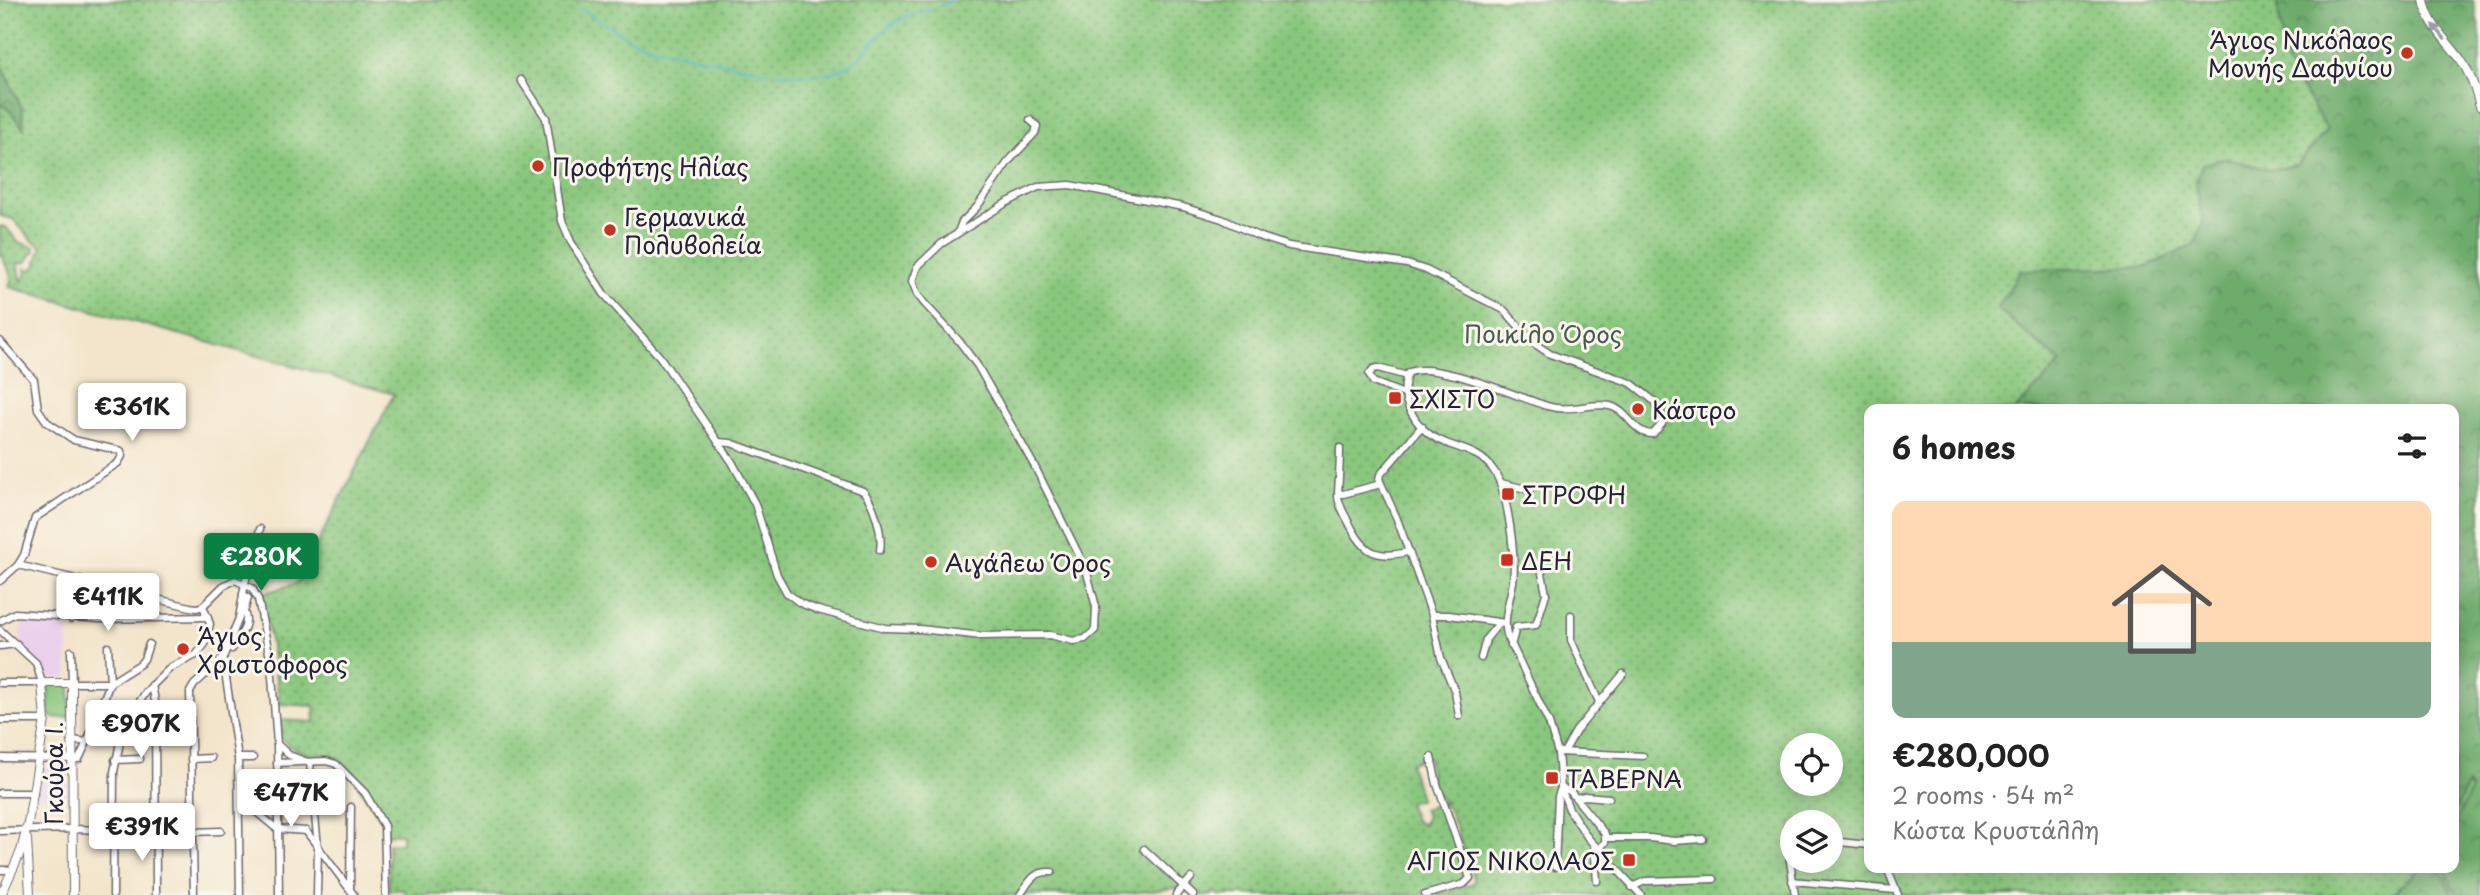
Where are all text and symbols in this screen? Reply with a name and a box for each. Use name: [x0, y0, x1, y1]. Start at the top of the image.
place label: Άγιος Νικόλαος Μονής Δαφνίου: [2208, 21, 2393, 85]
one-way arrow: [2432, 24, 2447, 42]
marker: Άγιος Νικόλαος Μονής Δαφνίου: [2399, 45, 2415, 61]
place label: Προφήτης Ηλίας: [552, 148, 749, 184]
marker: Προφήτης Ηλίας: [530, 158, 546, 174]
place label: Γερμανικά Πολυβολεία: [624, 198, 762, 262]
marker: Γερμανικά Πολυβολεία: [602, 222, 618, 238]
park label: Ποικίλο Όρος: [1464, 315, 1622, 351]
place label: ΣΧΙΣΤΟ: [1409, 380, 1495, 416]
pin: €361K: [83, 384, 181, 443]
text: €361K: [94, 388, 170, 423]
marker: ΣΧΙΣΤΟ: [1387, 390, 1403, 406]
place label: Κάστρο: [1652, 391, 1736, 427]
marker: Κάστρο: [1630, 401, 1646, 417]
text: 6 homes: [1892, 424, 2015, 469]
icon: filters: [2393, 427, 2431, 465]
place label: ΣΤΡΟΦΗ: [1522, 476, 1626, 512]
marker: ΣΤΡΟΦΗ: [1500, 486, 1516, 502]
pin: €280K: [212, 534, 310, 593]
text: €280K: [220, 538, 302, 573]
place label: ΔΕΗ: [1521, 542, 1572, 578]
place label: Αιγάλεω Όρος: [945, 544, 1111, 580]
icon: home: [2099, 546, 2225, 672]
marker: ΔΕΗ: [1499, 552, 1515, 568]
marker: Αιγάλεω Όρος: [923, 554, 939, 570]
pin: €411K: [59, 574, 157, 633]
text: €411K: [72, 578, 144, 613]
place label: Άγιος Χριστόφορος: [197, 617, 348, 681]
marker: Άγιος Χριστόφορος: [175, 641, 191, 657]
pin: €907K: [92, 700, 190, 760]
text: €907K: [101, 705, 181, 740]
street label: Γκούρα Ι.: [35, 721, 71, 825]
text: €280,000: [1892, 732, 2050, 777]
map controls: [1780, 733, 1843, 873]
button: locate: [1780, 733, 1843, 796]
place label: ΤΑΒΕΡΝΑ: [1566, 760, 1682, 796]
pin: €477K: [242, 770, 340, 829]
marker: ΤΑΒΕΡΝΑ: [1544, 770, 1560, 786]
text: €477K: [253, 774, 329, 809]
text: 2 rooms · 54 m²: [1892, 777, 2075, 812]
pin: €391K: [93, 804, 191, 863]
text: €391K: [105, 808, 179, 843]
button: layers: [1780, 810, 1843, 873]
text: Κώστα Κρυστάλλη: [1892, 812, 2099, 847]
place label: ΑΓΙΟΣ ΝΙΚΟΛΑΟΣ: [1407, 842, 1615, 878]
marker: ΑΓΙΟΣ ΝΙΚΟΛΑΟΣ: [1621, 852, 1637, 868]

